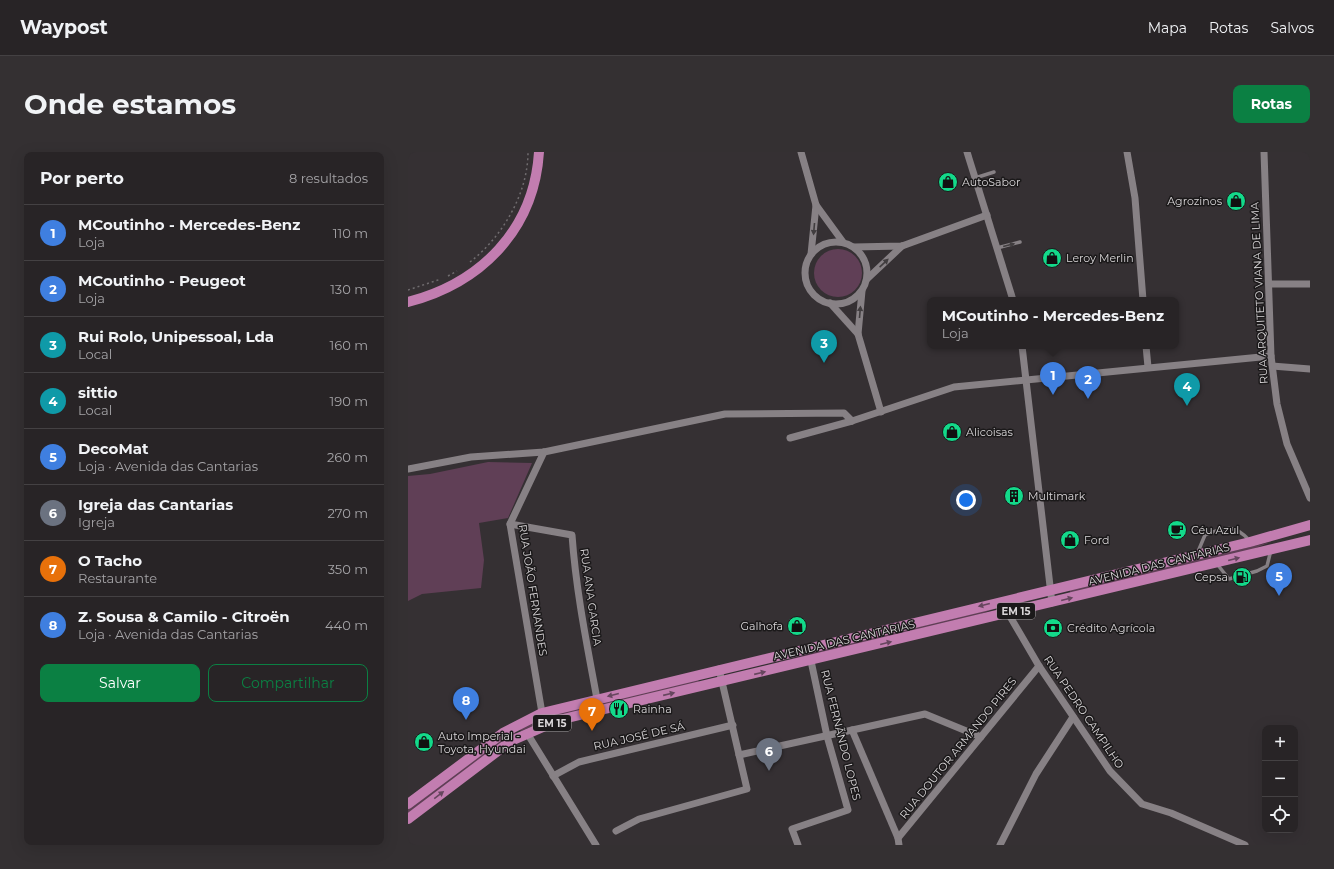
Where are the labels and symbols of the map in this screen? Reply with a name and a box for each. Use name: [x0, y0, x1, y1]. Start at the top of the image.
shop icon: AutoSabor: [937, 171, 959, 193]
place label: AutoSabor: [962, 175, 1020, 189]
shop icon: Agrozinos: [1225, 190, 1247, 212]
place label: Agrozinos: [1167, 194, 1223, 208]
street label: RUA ARQUITETO VIANA DE LIMA: [1247, 201, 1271, 384]
one-way arrow: [811, 223, 818, 235]
one-way arrow: [1002, 242, 1015, 248]
shop icon: Leroy Merlin: [1041, 247, 1063, 269]
place label: Leroy Merlin: [1066, 251, 1134, 265]
one-way arrow: [879, 258, 889, 268]
one-way arrow: [857, 306, 863, 318]
pin: 3: [811, 330, 837, 363]
pin: 1: [1040, 362, 1066, 395]
pin: 2: [1075, 366, 1101, 399]
pin: 4: [1174, 373, 1200, 406]
shop icon: Alicoisas: [941, 421, 963, 443]
place label: Alicoisas: [966, 425, 1014, 439]
building icon: Multimark: [1003, 485, 1025, 507]
place label: Multimark: [1028, 489, 1086, 503]
your location: [956, 490, 976, 510]
cafe icon: Céu Azul: [1166, 519, 1188, 541]
street label: RUA JOÃO FERNANDES: [516, 523, 550, 657]
place label: Céu Azul: [1191, 523, 1239, 537]
shop icon: Ford: [1059, 529, 1081, 551]
place label: Ford: [1084, 533, 1109, 547]
street label: AVENIDA DAS CANTARIAS: [1087, 540, 1231, 588]
street label: RUA ANA GARCIA: [577, 547, 605, 647]
one-way arrow: [1228, 555, 1240, 561]
pin: 5: [1266, 563, 1292, 596]
fuel station icon: Cepsa: [1231, 566, 1253, 588]
place label: Cepsa: [1194, 570, 1228, 584]
one-way arrow: [1061, 596, 1073, 602]
one-way arrow: [978, 602, 990, 608]
road number: EM 15: [997, 603, 1035, 619]
shop icon: Galhofa: [786, 615, 808, 637]
street label: AVENIDA DAS CANTARIAS: [772, 617, 916, 663]
bank icon: Crédito Agrícola: [1042, 617, 1064, 639]
place label: Galhofa: [741, 619, 783, 633]
place label: Crédito Agrícola: [1067, 621, 1155, 635]
one-way arrow: [880, 639, 892, 645]
street label: RUA PEDRO CAMPILHO: [1041, 653, 1127, 771]
street label: RUA FERNÃNDO LOPES: [818, 668, 864, 802]
one-way arrow: [754, 669, 766, 675]
street label: RUA DOUTOR ARMANDO PIRES: [897, 674, 1020, 822]
pin: 8: [453, 687, 479, 720]
one-way arrow: [664, 691, 676, 697]
one-way arrow: [607, 693, 620, 699]
pin: 7: [579, 698, 605, 731]
restaurant icon: Rainha: [608, 698, 630, 720]
place label: Rainha: [633, 702, 672, 716]
road number: EM 15: [533, 715, 571, 731]
street label: RUA JOSÉ DE SÁ: [592, 719, 686, 753]
place label: Auto Imperial - Toyota, Hyundai: [438, 729, 526, 756]
shop icon: Auto Imperial - Toyota, Hyundai: [413, 731, 435, 753]
pin: 6: [756, 738, 782, 771]
one-way arrow: [434, 792, 444, 800]

